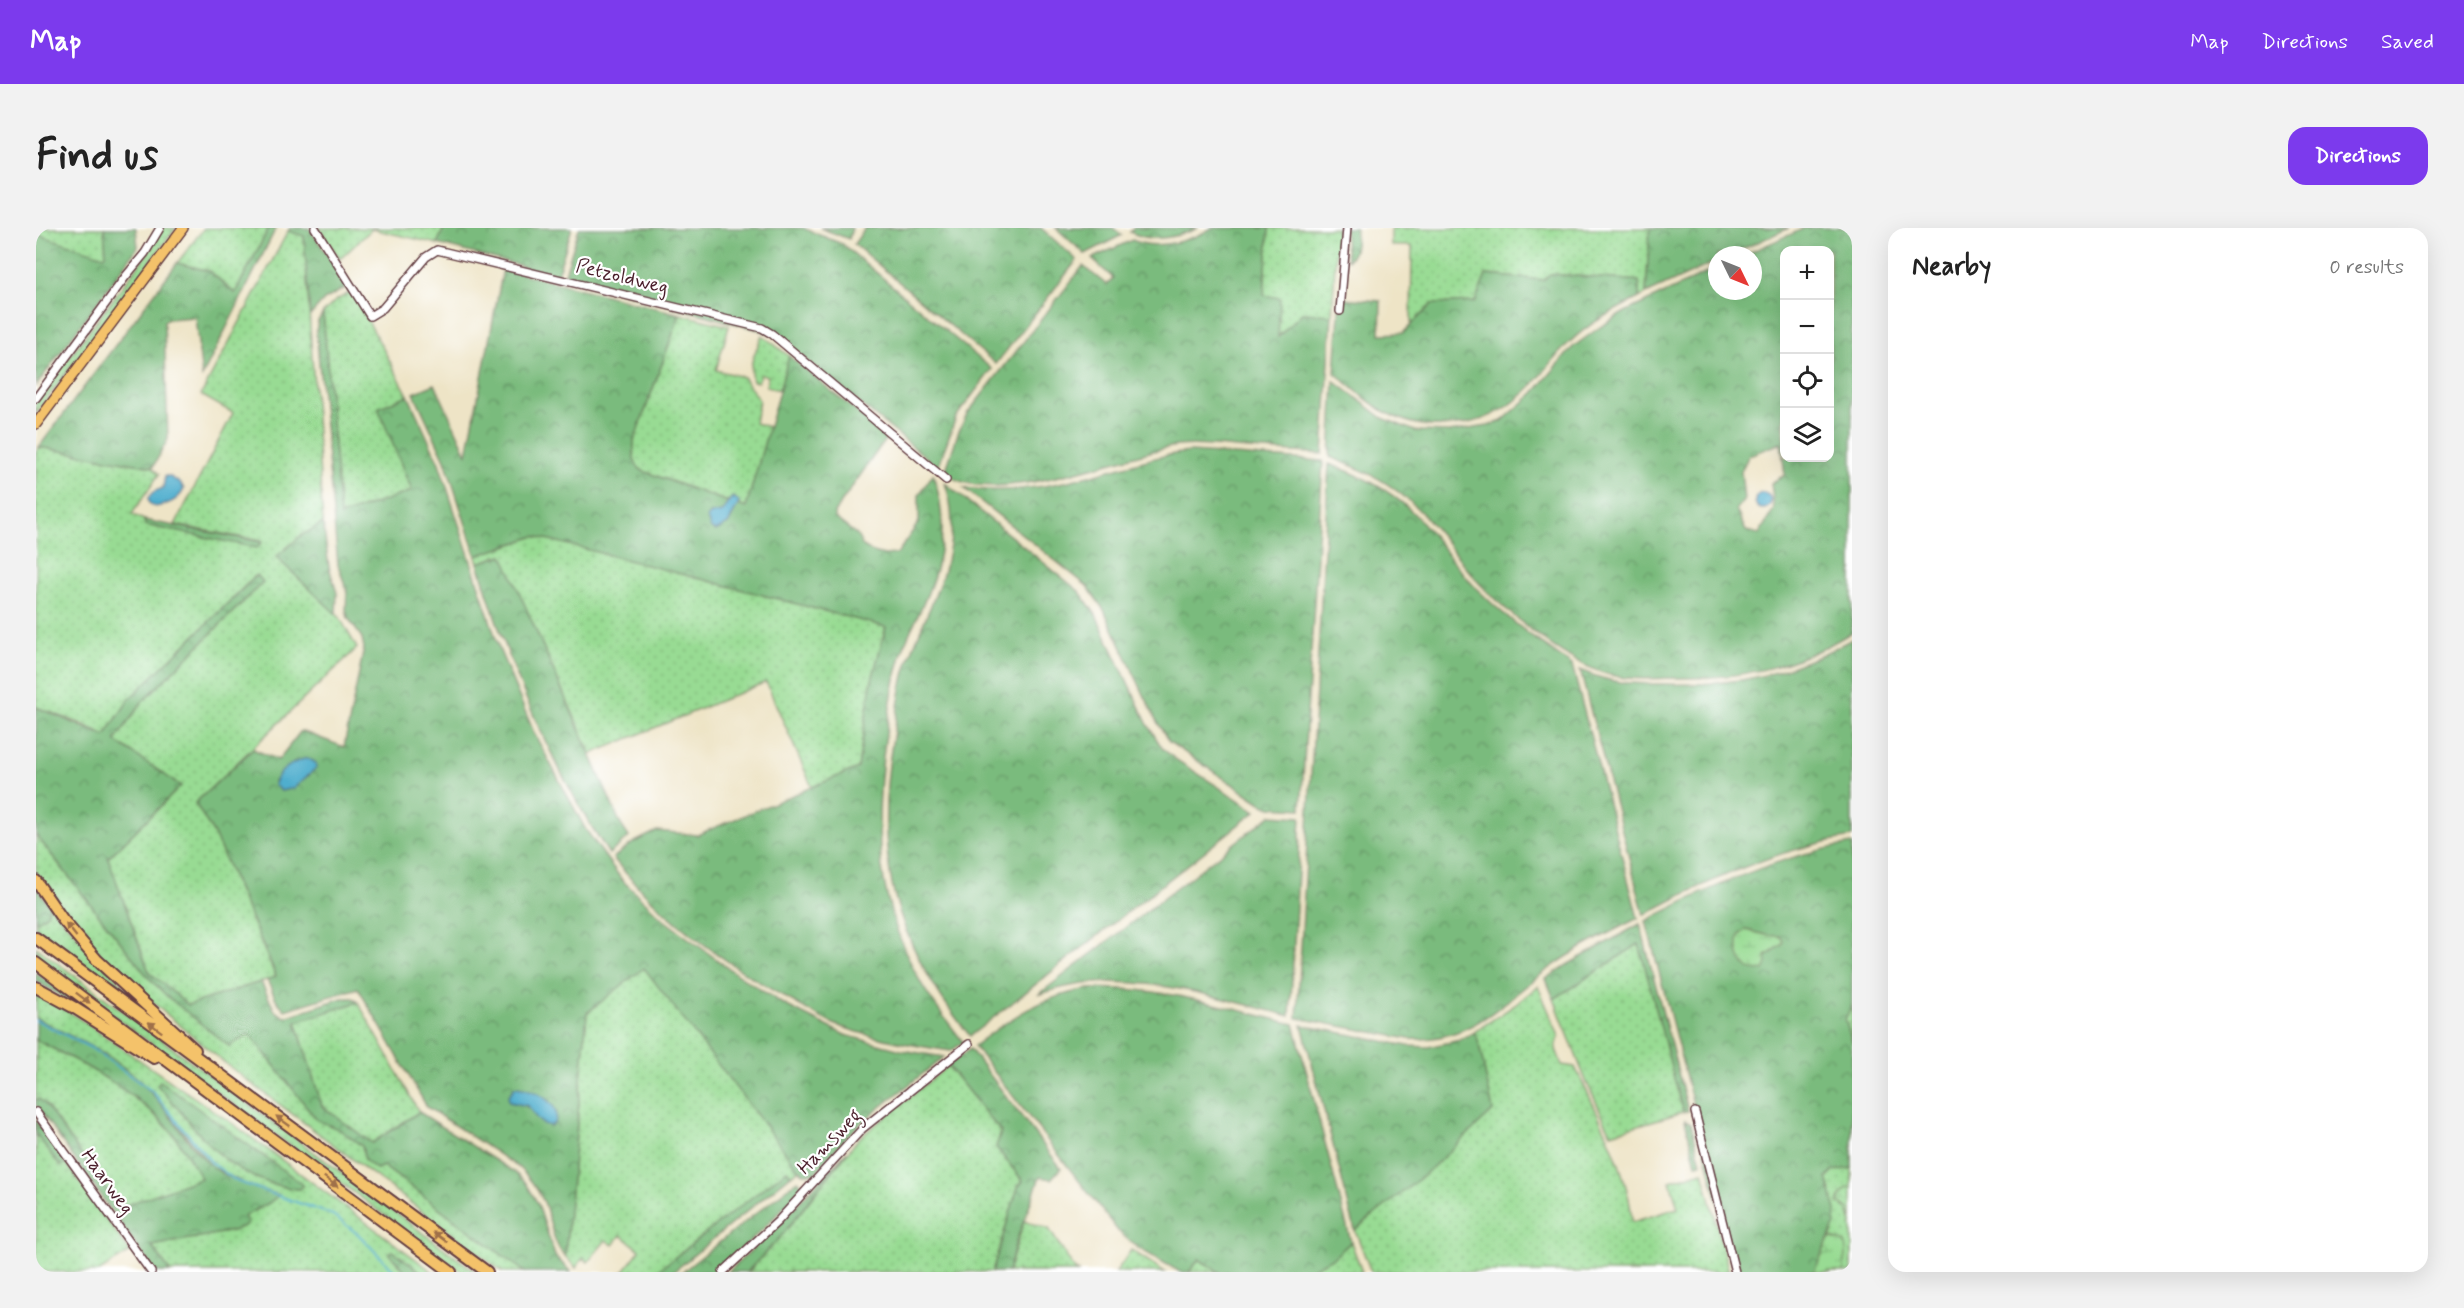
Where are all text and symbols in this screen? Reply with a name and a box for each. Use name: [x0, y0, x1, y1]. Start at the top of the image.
text: Map: [30, 24, 81, 61]
text: Map: [2190, 28, 2229, 56]
text: Directions: [2262, 28, 2348, 56]
text: Saved: [2381, 28, 2434, 56]
button: Directions: [2288, 127, 2428, 185]
text: Find us: [36, 129, 158, 184]
north arrow: [1708, 246, 1762, 300]
map controls: [1780, 246, 1834, 462]
button: +: [1780, 246, 1834, 300]
text: Nearby: [1912, 250, 1991, 284]
street label: Petzoldweg: [573, 252, 671, 302]
text: 0 results: [2330, 254, 2404, 281]
button: −: [1780, 300, 1834, 354]
button: locate: [1780, 354, 1834, 408]
button: layers: [1780, 408, 1834, 462]
one-way arrow: [64, 922, 77, 938]
one-way arrow: [75, 992, 91, 1004]
one-way arrow: [148, 1021, 164, 1033]
street label: Hamsweg: [792, 1103, 870, 1182]
one-way arrow: [276, 1116, 291, 1128]
street label: Haarweg: [74, 1144, 140, 1220]
one-way arrow: [323, 1176, 338, 1188]
one-way arrow: [433, 1232, 448, 1244]

